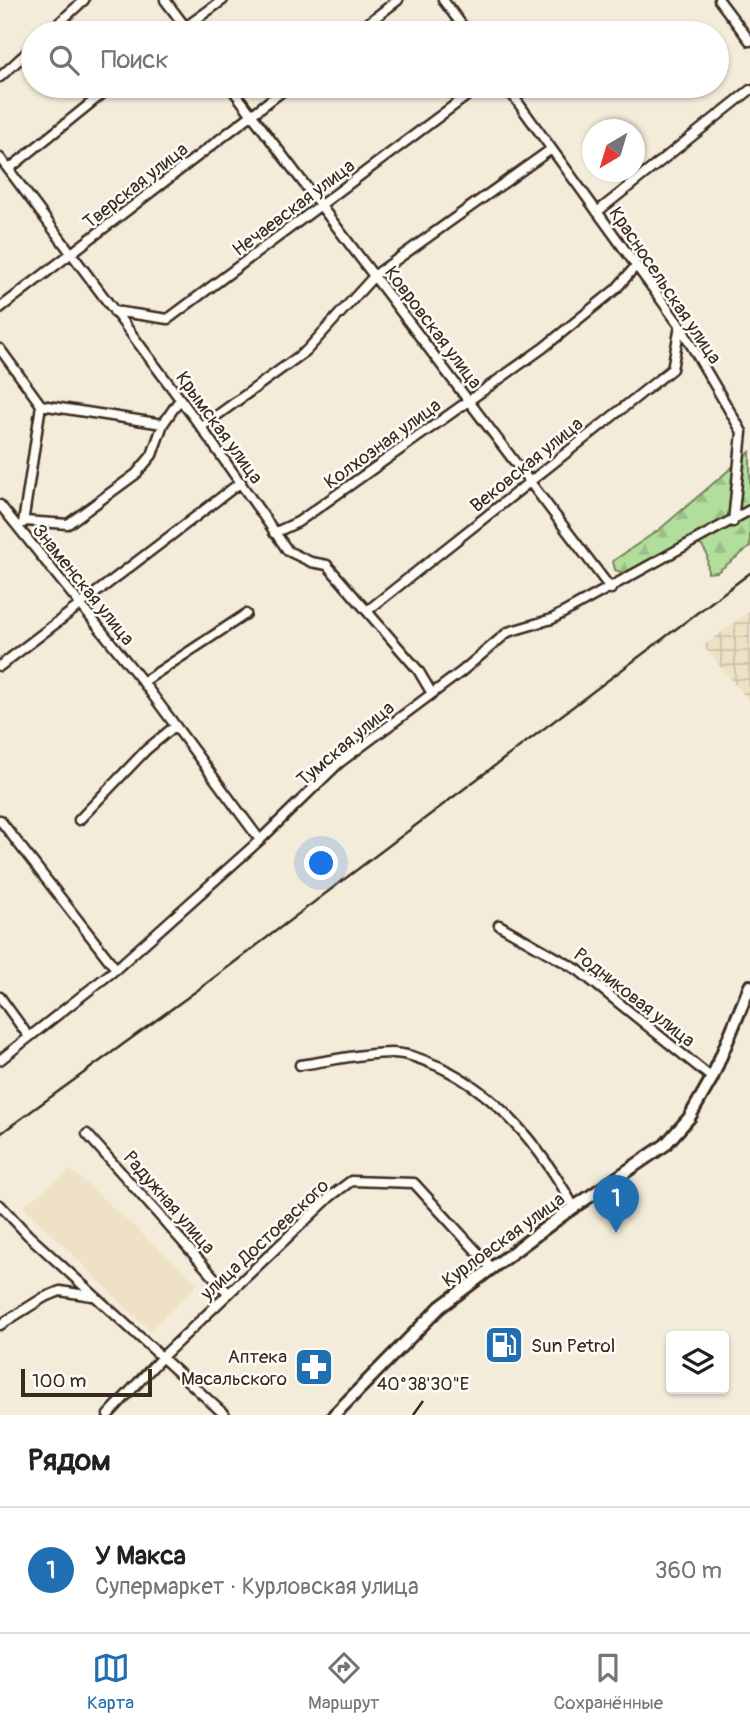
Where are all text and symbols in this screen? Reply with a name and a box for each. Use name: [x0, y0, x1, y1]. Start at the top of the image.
search box: [21, 21, 729, 98]
icon: search: [45, 41, 83, 79]
text: Поиск: [101, 44, 169, 76]
north arrow: [582, 119, 645, 182]
street label: Тверская улица: [78, 137, 193, 234]
street label: Нечаевская улица: [228, 154, 360, 262]
street label: Красносельская улица: [604, 202, 727, 369]
street label: Ковровская улица: [379, 261, 487, 394]
street label: Крымская улица: [170, 367, 268, 489]
street label: Колхозная улица: [319, 393, 446, 494]
street label: Вековская улица: [465, 412, 588, 518]
street label: Знаменская улица: [27, 519, 140, 650]
street label: Тумская улица: [292, 696, 399, 791]
your location: [304, 846, 338, 880]
street label: Родниковая улица: [569, 943, 700, 1053]
street label: Радужная улица: [118, 1146, 221, 1259]
street label: улица Достоевского: [195, 1174, 334, 1306]
pin: 1: [593, 1175, 639, 1233]
street label: Курловская улица: [437, 1187, 570, 1292]
fuel station icon: Sun Petrol: [483, 1324, 525, 1366]
map controls: [666, 1331, 729, 1394]
button: layers: [666, 1331, 729, 1394]
place label: Sun Petrol: [531, 1334, 615, 1358]
place label: Аптека Масальского: [181, 1345, 287, 1391]
pharmacy icon: Аптека Масальского: [293, 1346, 335, 1388]
scale bar: [21, 1366, 152, 1398]
text: 100 m: [32, 1369, 86, 1393]
text: 40°38'30"E: [377, 1373, 469, 1396]
text: Рядом: [28, 1442, 111, 1479]
text: У Макса: [95, 1540, 186, 1572]
text: 1: [47, 1556, 56, 1585]
text: 360 m: [655, 1556, 722, 1585]
text: Супермаркет · Курловская улица: [95, 1572, 419, 1601]
tab: Карта: [87, 1649, 134, 1715]
tab: Маршрут: [308, 1649, 380, 1715]
tab: Сохранённые: [553, 1649, 663, 1715]

